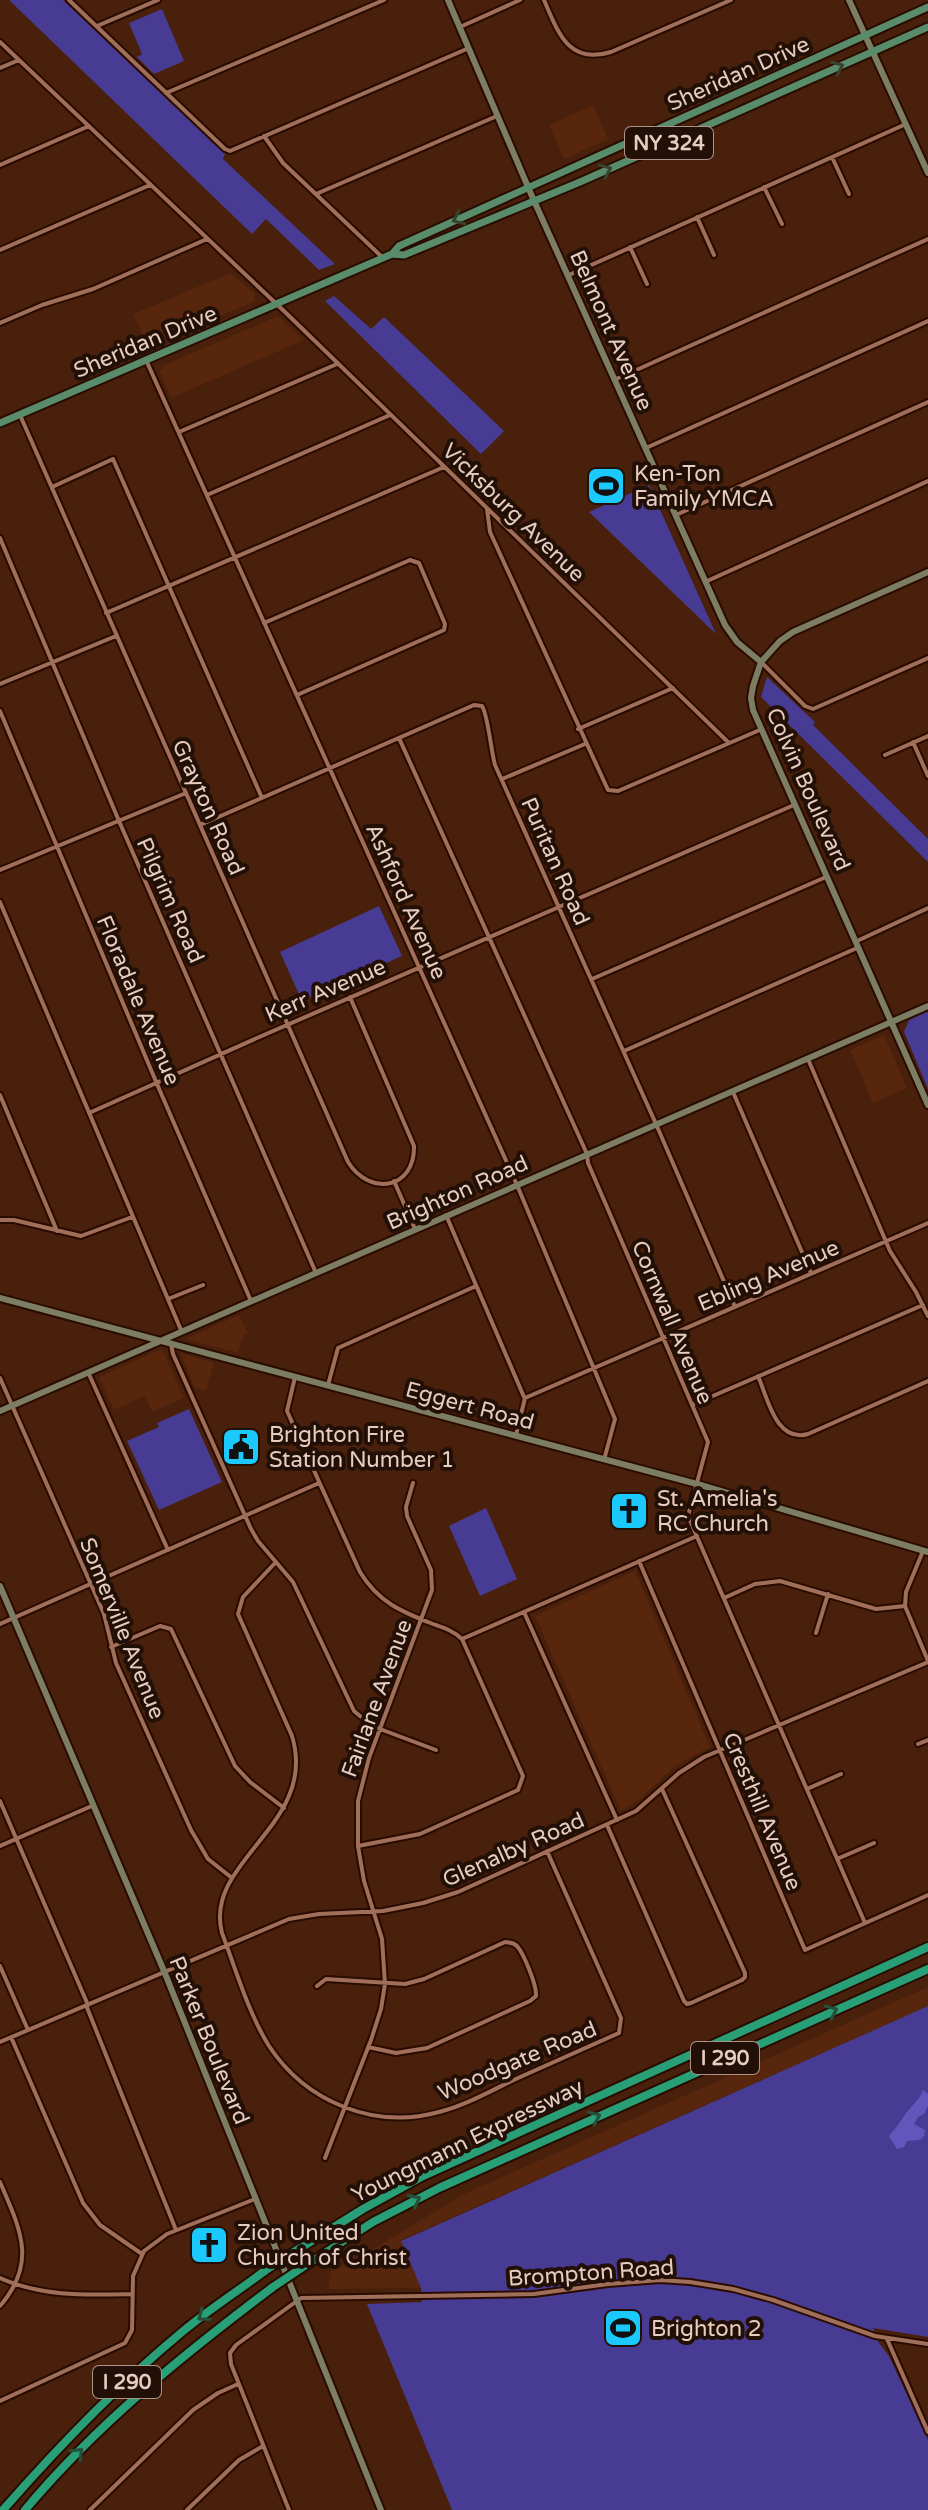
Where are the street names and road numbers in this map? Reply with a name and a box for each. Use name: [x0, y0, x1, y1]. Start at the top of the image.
street label: Sheridan Drive: [663, 31, 813, 117]
road number: NY 324: [625, 127, 713, 159]
street label: Belmont Avenue: [564, 246, 658, 415]
street label: Sheridan Drive: [70, 300, 221, 384]
street label: Vicksburg Avenue: [437, 438, 590, 588]
street label: Colvin Boulevard: [760, 704, 856, 875]
street label: Grayton Road: [167, 736, 250, 879]
street label: Puritan Road: [515, 793, 595, 929]
street label: Ashford Avenue: [360, 820, 452, 983]
street label: Pilgrim Road: [131, 834, 209, 967]
street label: Floradale Avenue: [91, 912, 186, 1089]
street label: Kerr Avenue: [261, 954, 390, 1028]
street label: Brighton Road: [383, 1150, 532, 1236]
street label: Ebling Avenue: [694, 1235, 843, 1317]
street label: Cornwall Avenue: [626, 1237, 718, 1408]
street label: Eggert Road: [403, 1376, 537, 1436]
street label: Somerville Avenue: [74, 1534, 170, 1723]
street label: Fairlane Avenue: [336, 1616, 418, 1781]
street label: Cresthill Avenue: [717, 1729, 807, 1894]
street label: Glenalby Road: [439, 1807, 588, 1893]
street label: Parker Boulevard: [163, 1953, 255, 2128]
street label: Woodgate Road: [434, 2016, 601, 2106]
road number: I 290: [691, 2042, 759, 2074]
street label: Youngmann Expressway: [347, 2073, 588, 2208]
street label: Brompton Road: [507, 2254, 675, 2292]
road number: I 290: [93, 2366, 161, 2398]

